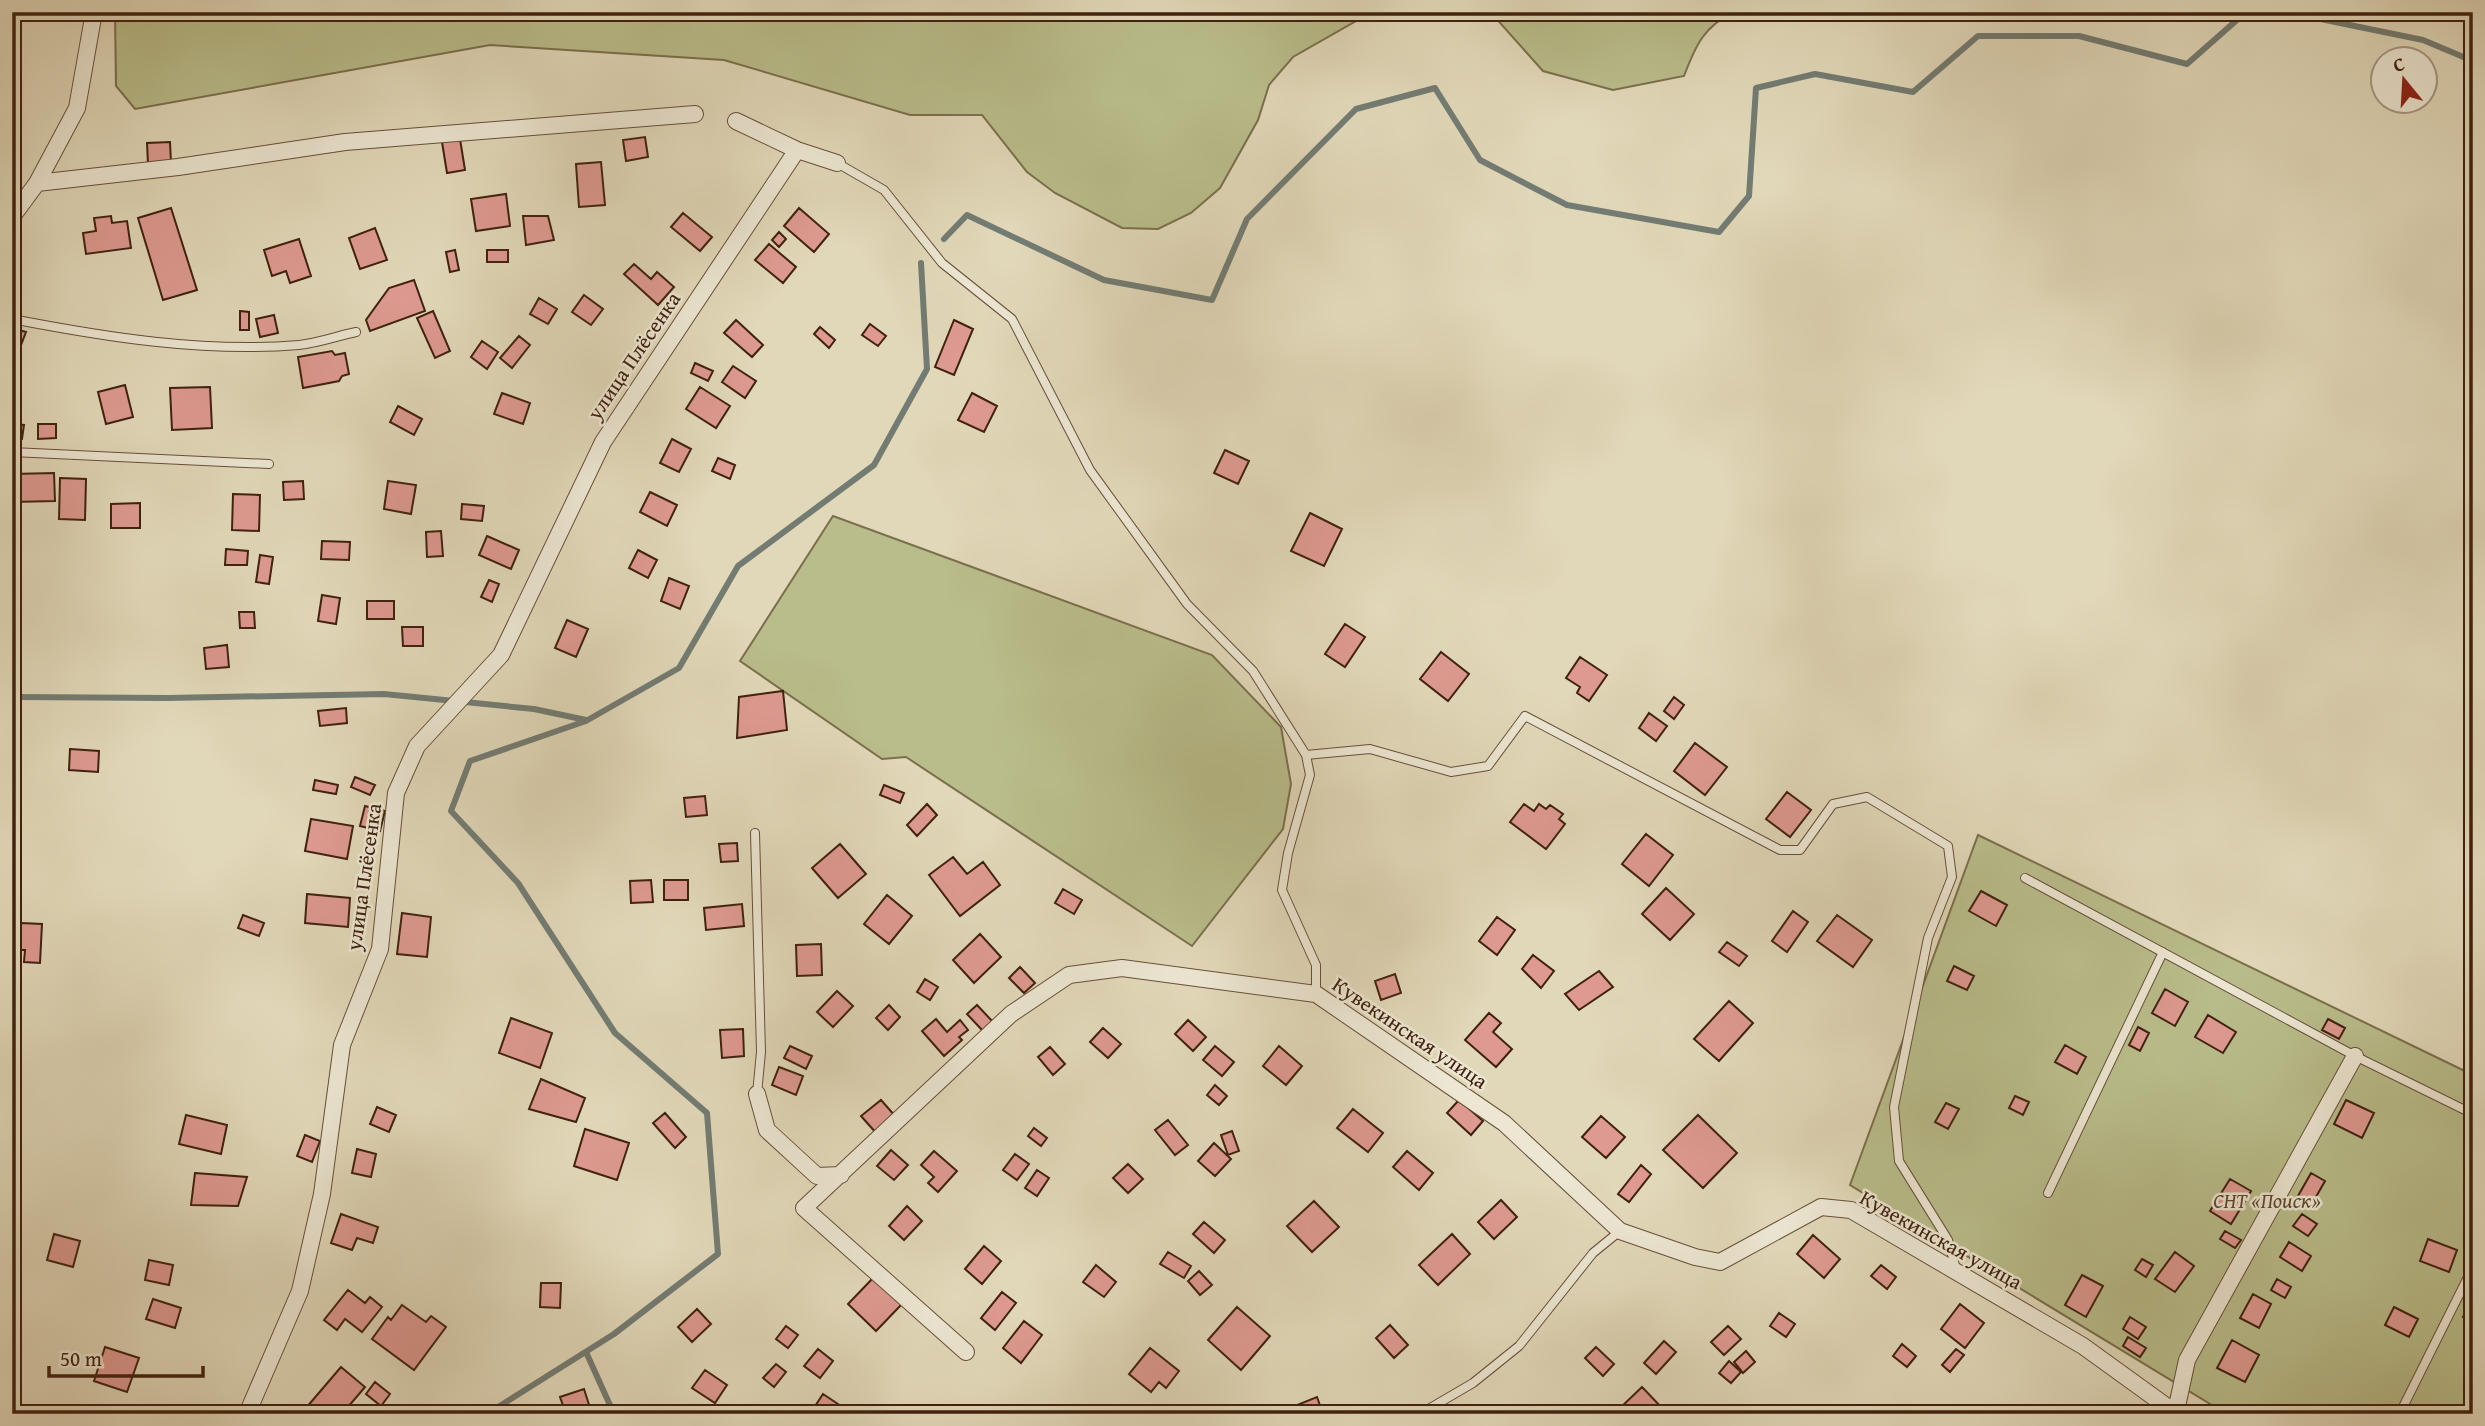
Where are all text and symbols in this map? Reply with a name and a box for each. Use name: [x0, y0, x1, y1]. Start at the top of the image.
north arrow: [2370, 46, 2440, 116]
text: С: [2389, 49, 2408, 79]
street label: улица Плёсенка: [579, 285, 688, 427]
street label: улица Плёсенка: [338, 801, 389, 954]
street label: Кувекинская улица: [1326, 969, 1494, 1096]
street label: Кувекинская улица: [1854, 1182, 2028, 1297]
park label: СНТ «Поиск»: [2213, 1185, 2321, 1216]
scale bar: [49, 1335, 203, 1379]
text: 50 m: [60, 1343, 102, 1374]

